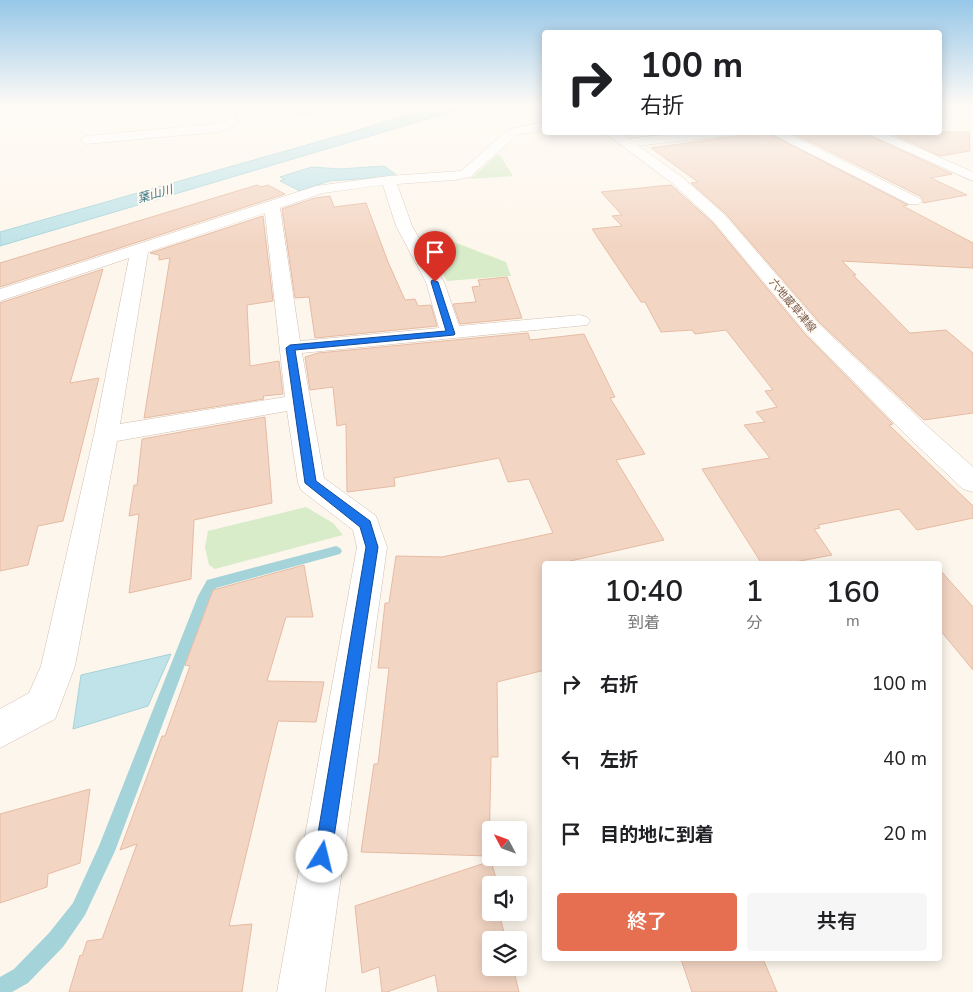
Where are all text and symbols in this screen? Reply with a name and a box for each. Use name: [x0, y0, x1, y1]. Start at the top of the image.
text: 100 m: [640, 42, 743, 89]
icon: right: [557, 50, 622, 115]
text: 右折: [640, 91, 684, 121]
water label: 葉山川: [135, 181, 176, 207]
pin: [414, 231, 456, 282]
icon: arrive: [421, 238, 449, 266]
street label: 六地蔵草津線: [766, 275, 820, 335]
text: 10:40: [604, 571, 683, 612]
text: 1: [746, 571, 764, 612]
text: 160: [826, 572, 880, 613]
text: m: [846, 610, 860, 632]
text: 到着: [628, 612, 660, 634]
text: 分: [747, 612, 763, 634]
icon: right: [557, 670, 585, 698]
text: 100 m: [872, 671, 927, 697]
text: 右折: [600, 672, 638, 698]
icon: left: [557, 745, 585, 773]
text: 40 m: [883, 746, 927, 772]
text: 左折: [600, 747, 638, 773]
icon: arrive: [557, 820, 585, 848]
north arrow: [482, 821, 528, 866]
map controls: [482, 821, 527, 976]
text: 20 m: [883, 821, 927, 847]
text: 目的地に到着: [600, 822, 714, 848]
position arrow: [295, 830, 347, 882]
button: sound: [482, 876, 527, 921]
button: 終了: [557, 893, 737, 951]
button: 共有: [747, 893, 927, 951]
button: layers: [482, 931, 527, 976]

